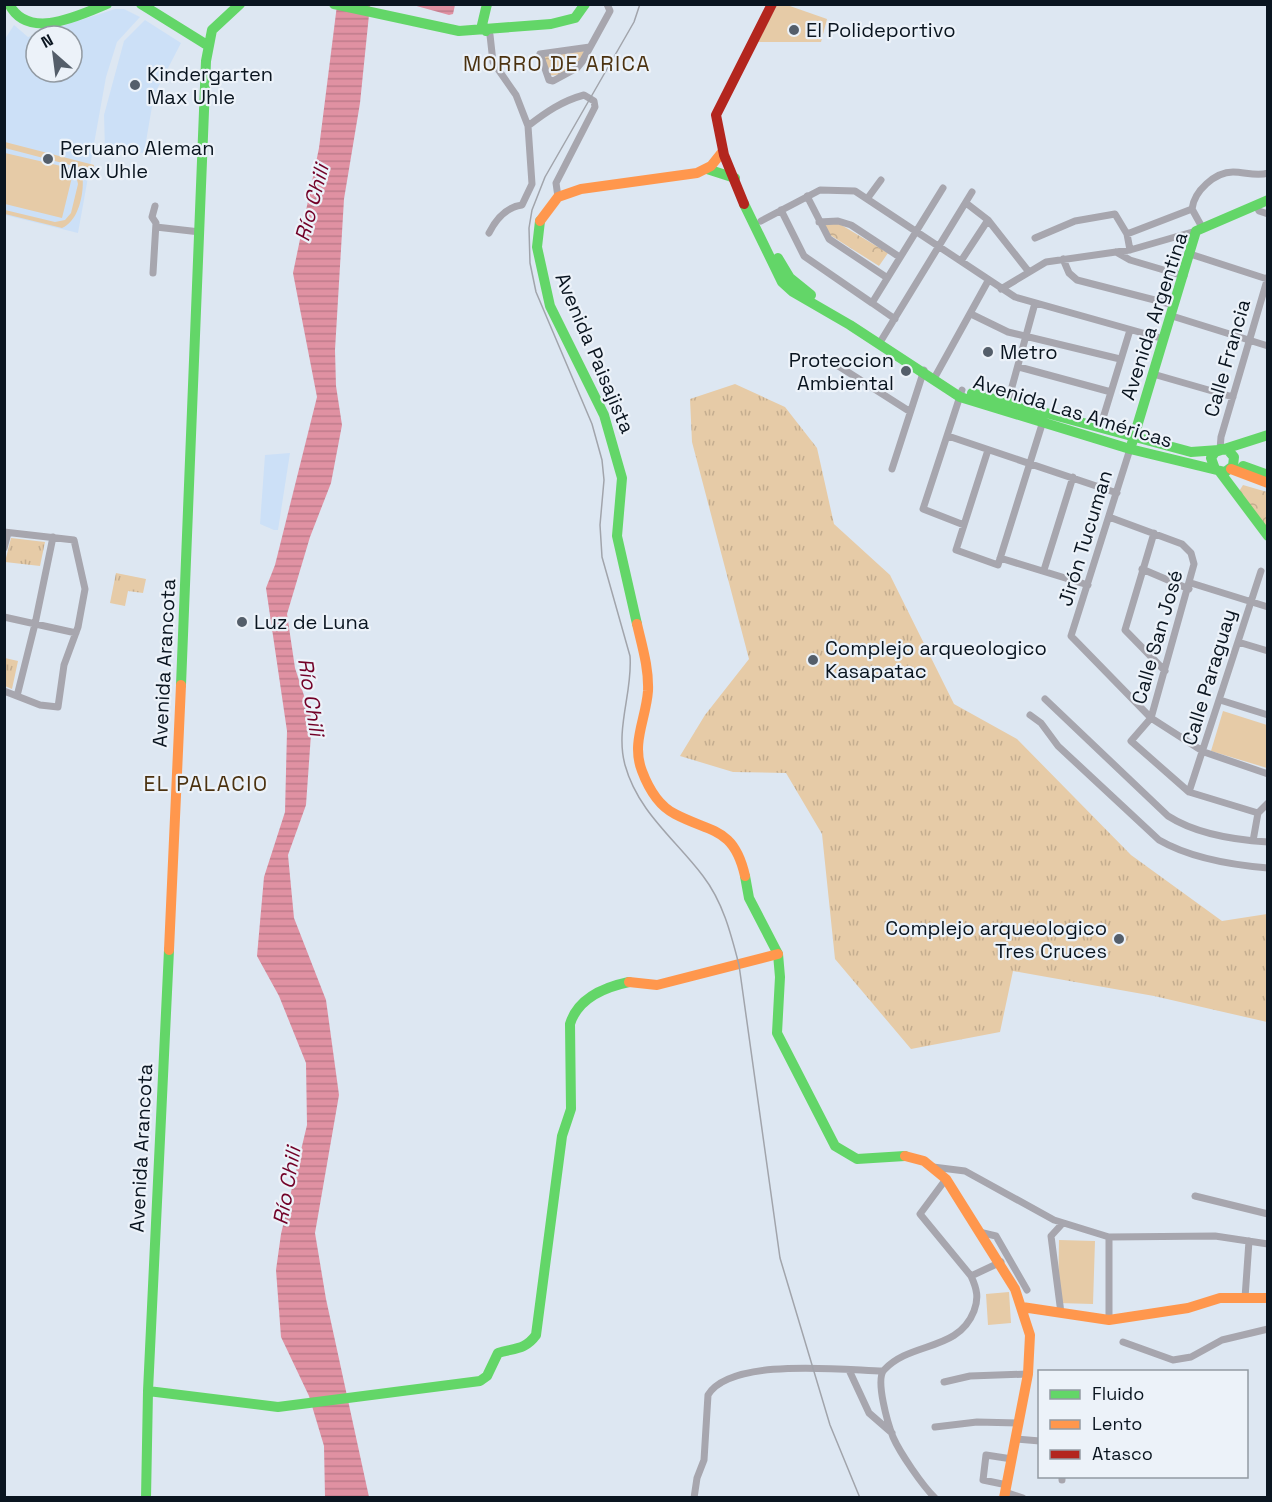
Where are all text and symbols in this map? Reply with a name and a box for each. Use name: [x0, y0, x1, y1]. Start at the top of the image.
place label: El Polideportivo: [806, 17, 956, 43]
marker: El Polideportivo: [787, 23, 801, 37]
north arrow: [24, 24, 84, 84]
text: N: [38, 29, 57, 53]
district label: MORRO DE ARICA: [463, 50, 651, 77]
place label: Kindergarten Max Uhle: [147, 61, 273, 110]
marker: Kindergarten Max Uhle: [128, 78, 142, 92]
place label: Peruano Aleman Max Uhle: [60, 135, 215, 184]
marker: Peruano Aleman Max Uhle: [41, 152, 55, 166]
water label: Río Chili: [288, 159, 335, 244]
street label: Avenida Argentina: [1115, 229, 1193, 403]
street label: Avenida Paisajista: [549, 269, 641, 437]
street label: Calle Francia: [1198, 296, 1256, 420]
place label: Metro: [1000, 339, 1058, 365]
marker: Metro: [981, 345, 995, 359]
place label: Proteccion Ambiental: [789, 347, 894, 396]
marker: Proteccion Ambiental: [899, 364, 913, 378]
street label: Avenida Las Américas: [970, 368, 1176, 454]
street label: Jirón Tucuman: [1052, 467, 1118, 609]
street label: Calle San José: [1125, 567, 1189, 707]
street label: Avenida Arancota: [147, 578, 181, 748]
street label: Calle Paraguay: [1176, 606, 1242, 748]
place label: Luz de Luna: [254, 609, 369, 635]
marker: Luz de Luna: [235, 615, 249, 629]
place label: Complejo arqueologico Kasapatac: [825, 635, 1047, 684]
marker: Complejo arqueologico Kasapatac: [806, 653, 820, 667]
water label: Río Chili: [292, 656, 331, 741]
district label: EL PALACIO: [144, 770, 268, 797]
place label: Complejo arqueologico Tres Cruces: [885, 915, 1107, 964]
marker: Complejo arqueologico Tres Cruces: [1112, 932, 1126, 946]
street label: Avenida Arancota: [124, 1063, 158, 1233]
water label: Río Chili: [266, 1142, 307, 1227]
legend: [1038, 1370, 1248, 1478]
text: Fluido: [1092, 1382, 1144, 1405]
text: Lento: [1092, 1412, 1142, 1435]
text: Atasco: [1092, 1442, 1153, 1465]

